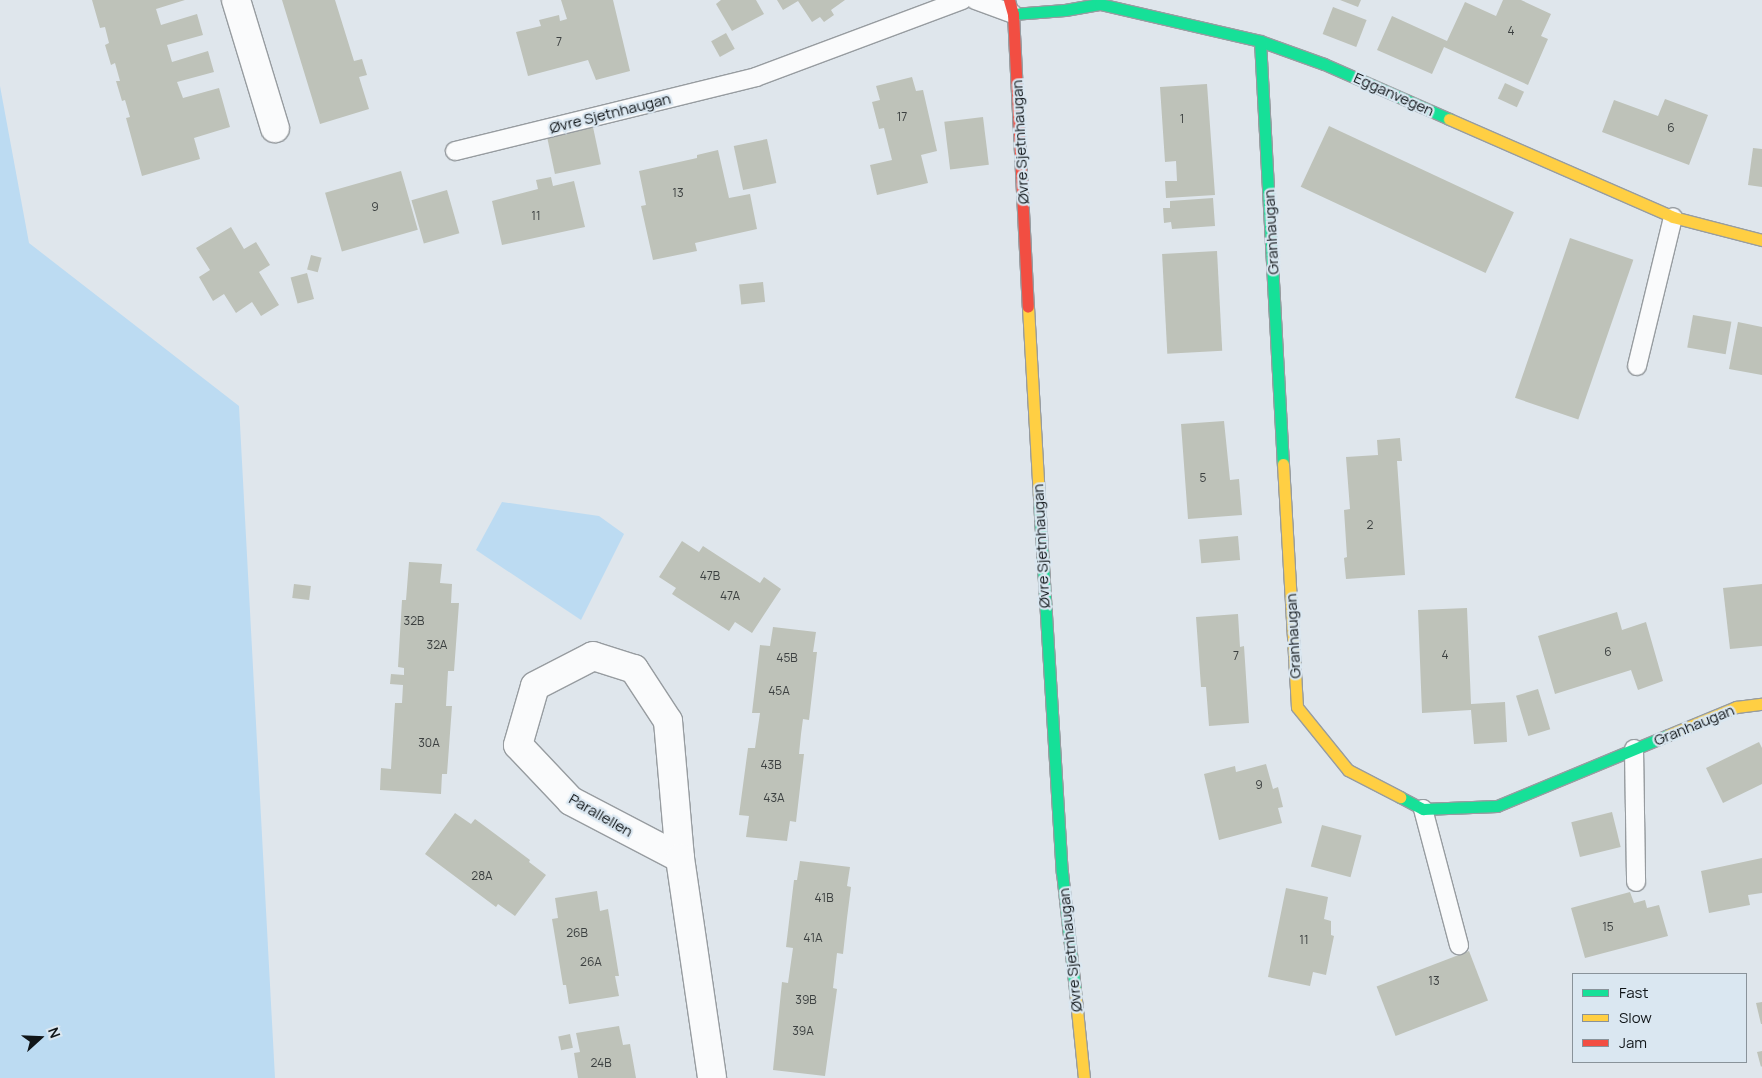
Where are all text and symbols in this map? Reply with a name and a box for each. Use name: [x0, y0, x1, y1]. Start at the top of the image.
house number: 4: [1507, 24, 1515, 38]
house number: 7: [556, 35, 562, 49]
street label: Egganvegen: [1351, 68, 1437, 120]
street label: Øvre Sjetnhaugan: [1008, 79, 1032, 205]
street label: Øvre Sjetnhaugan: [547, 89, 673, 137]
house number: 17: [897, 110, 907, 124]
house number: 1: [1180, 112, 1184, 126]
house number: 6: [1667, 121, 1675, 135]
house number: 13: [672, 186, 684, 200]
street label: Granhaugan: [1260, 189, 1282, 275]
house number: 9: [371, 200, 379, 214]
house number: 11: [531, 209, 541, 223]
house number: 5: [1200, 471, 1206, 485]
street label: Øvre Sjetnhaugan: [1029, 483, 1053, 609]
house number: 2: [1367, 518, 1373, 532]
house number: 47B: [700, 569, 720, 583]
house number: 47A: [720, 589, 740, 603]
street label: Granhaugan: [1282, 593, 1304, 679]
house number: 32B: [404, 614, 424, 628]
house number: 32A: [427, 638, 447, 652]
house number: 6: [1604, 645, 1612, 659]
house number: 4: [1441, 648, 1449, 662]
house number: 7: [1233, 649, 1239, 663]
house number: 45B: [776, 651, 798, 665]
house number: 45A: [768, 684, 790, 698]
street label: Granhaugan: [1651, 701, 1737, 749]
house number: 30A: [418, 736, 440, 750]
house number: 43B: [760, 758, 782, 772]
house number: 9: [1255, 778, 1263, 792]
street label: Parallellen: [566, 790, 636, 840]
house number: 43A: [763, 791, 785, 805]
house number: 28A: [471, 869, 493, 883]
street label: Øvre Sjetnhaugan: [1055, 887, 1085, 1013]
house number: 41B: [814, 891, 834, 905]
house number: 15: [1602, 920, 1614, 934]
house number: 26B: [566, 926, 588, 940]
house number: 41A: [803, 931, 823, 945]
house number: 11: [1299, 933, 1309, 947]
house number: 26A: [580, 955, 602, 969]
legend: [1572, 973, 1747, 1063]
house number: 13: [1428, 974, 1440, 988]
text: Fast: [1619, 982, 1648, 1003]
house number: 39B: [795, 993, 817, 1007]
text: Slow: [1619, 1007, 1652, 1028]
north arrow: [15, 1013, 65, 1063]
house number: 39A: [792, 1024, 814, 1038]
text: N: [44, 1025, 65, 1041]
text: Jam: [1619, 1032, 1647, 1053]
house number: 24B: [590, 1056, 612, 1070]

